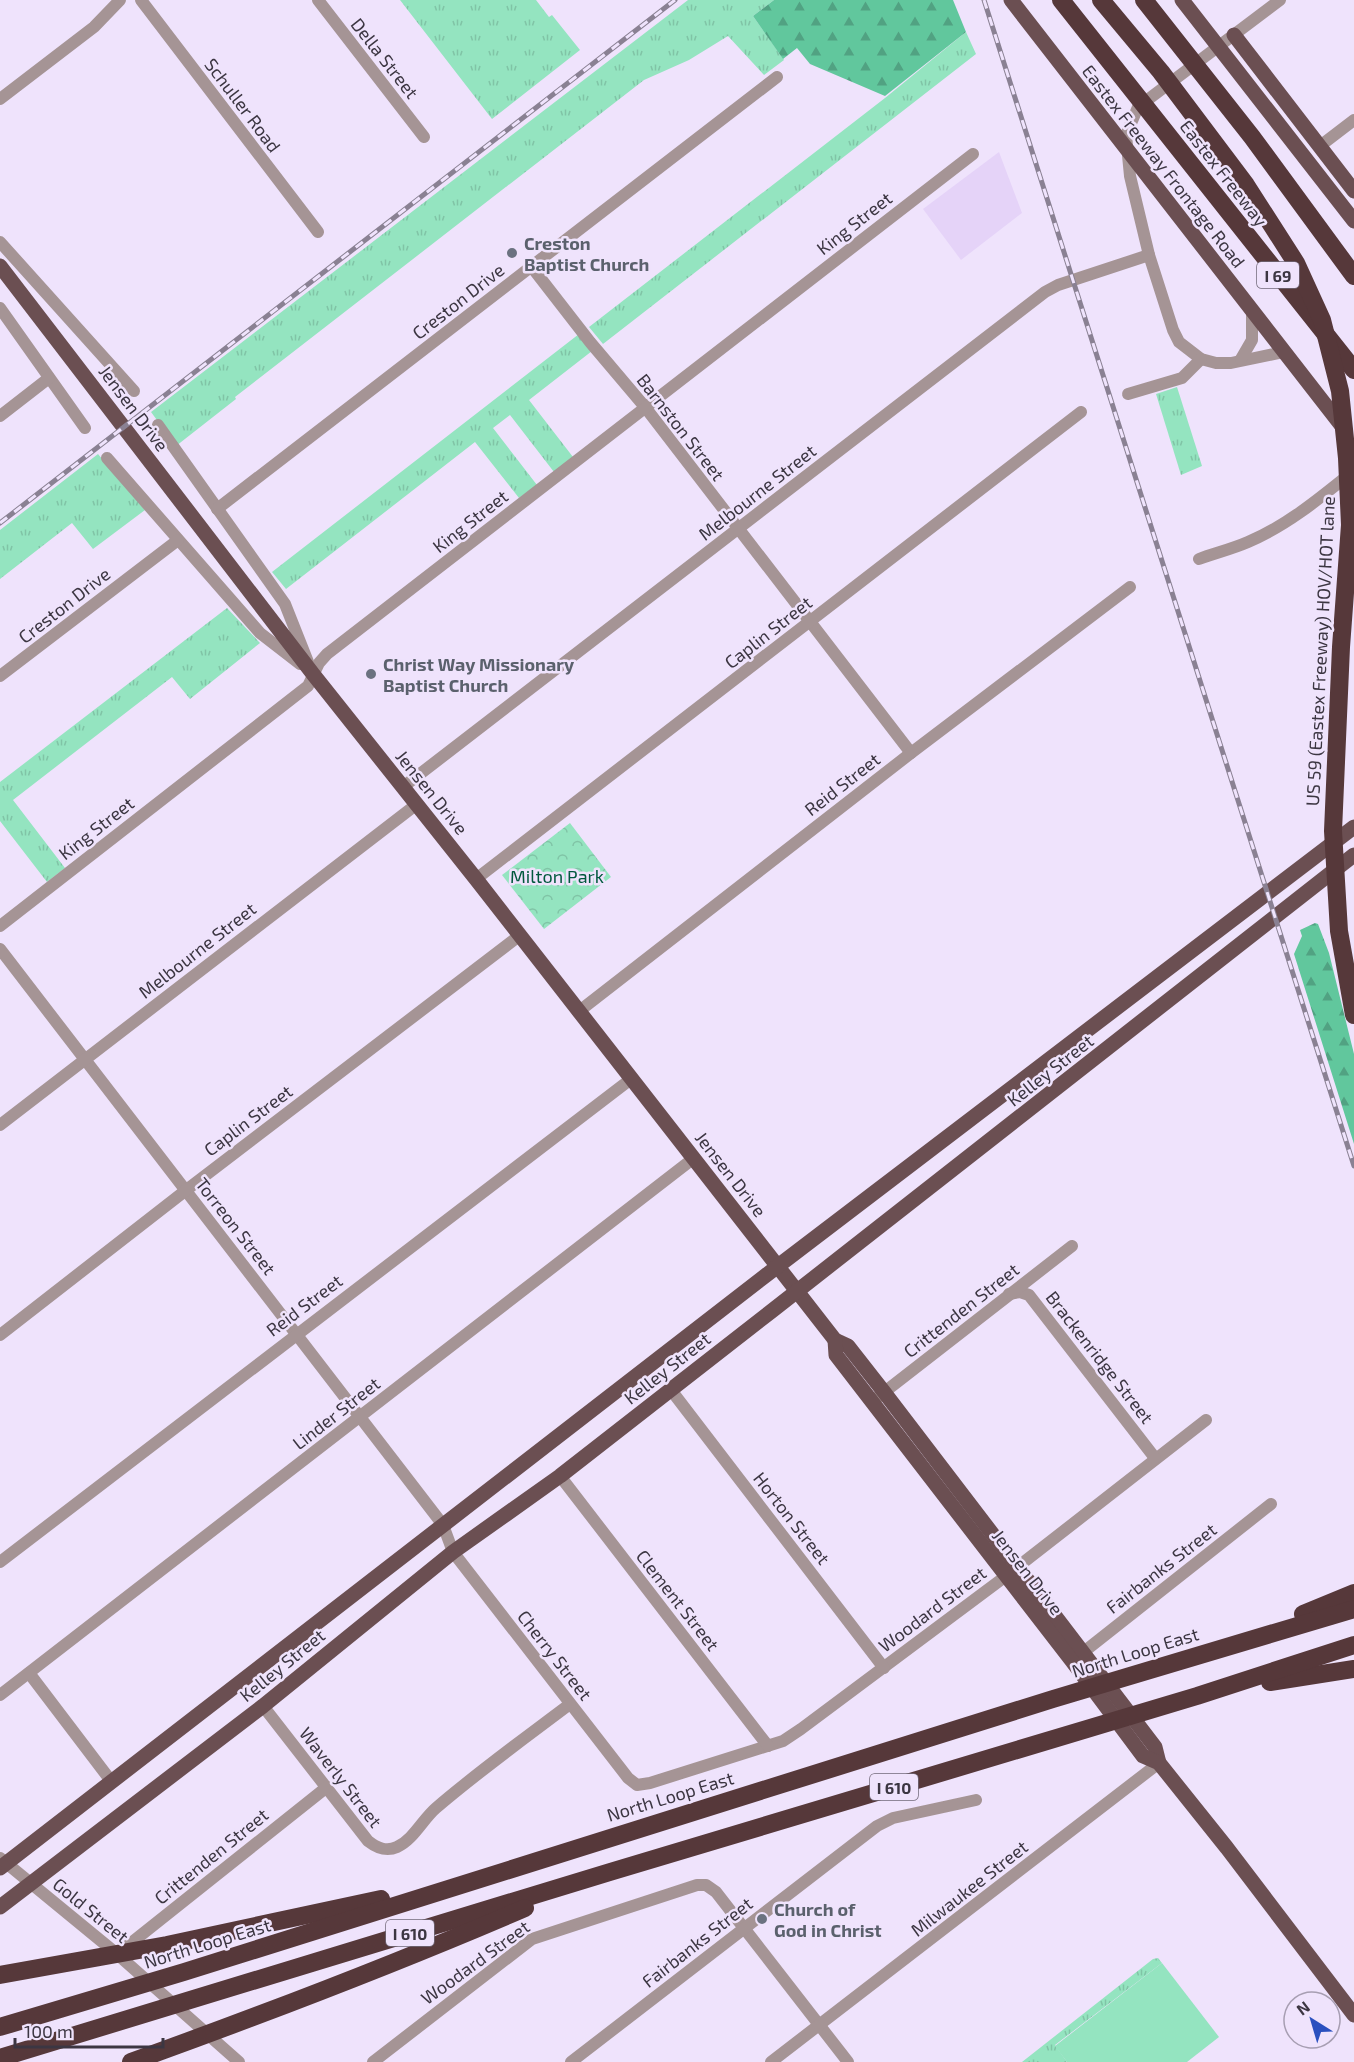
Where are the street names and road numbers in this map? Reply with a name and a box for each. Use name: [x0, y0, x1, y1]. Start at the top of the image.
street label: Della Street: [347, 13, 423, 103]
street label: Schuller Road: [200, 54, 286, 156]
street label: Eastex Freeway Frontage Road: [1078, 60, 1250, 272]
street label: Eastex Freeway: [1176, 116, 1272, 230]
street label: King Street: [812, 187, 896, 259]
street label: Creston Drive: [408, 258, 508, 344]
road number: I 69: [1257, 262, 1299, 288]
street label: Jensen Drive: [94, 361, 174, 455]
street label: Barnston Street: [632, 369, 730, 485]
street label: Melbourne Street: [694, 439, 820, 545]
street label: King Street: [428, 485, 512, 557]
street label: US 59 (Eastex Freeway) HOV/HOT lane: [1301, 495, 1339, 807]
street label: Creston Drive: [14, 562, 114, 648]
street label: Caplin Street: [720, 591, 816, 673]
street label: Jensen Drive: [391, 745, 473, 839]
street label: Reid Street: [800, 748, 884, 820]
street label: King Street: [54, 792, 138, 864]
street label: Melbourne Street: [134, 897, 260, 1003]
street label: Kelley Street: [1002, 1029, 1098, 1111]
street label: Caplin Street: [199, 1080, 297, 1160]
street label: Jensen Drive: [691, 1127, 771, 1221]
street label: Torreon Street: [191, 1173, 281, 1279]
street label: Crittenden Street: [899, 1258, 1023, 1362]
street label: Reid Street: [262, 1269, 346, 1341]
street label: Brackenridge Street: [1042, 1286, 1159, 1428]
street label: Kelley Street: [619, 1327, 715, 1409]
street label: Linder Street: [288, 1372, 384, 1454]
street label: Horton Street: [749, 1467, 835, 1569]
street label: Fairbanks Street: [1102, 1518, 1221, 1618]
street label: Jensen Drive: [988, 1525, 1068, 1619]
street label: Clement Street: [632, 1545, 724, 1655]
street label: Woodard Street: [874, 1561, 990, 1657]
street label: Cherry Street: [513, 1606, 597, 1704]
street label: North Loop East: [1069, 1622, 1201, 1682]
street label: Kelley Street: [235, 1624, 329, 1706]
street label: Waverly Street: [295, 1722, 387, 1832]
street label: North Loop East: [604, 1766, 736, 1826]
road number: I 610: [870, 1774, 918, 1800]
street label: Crittenden Street: [150, 1803, 273, 1909]
street label: Milwaukee Street: [906, 1835, 1032, 1941]
street label: Gold Street: [49, 1873, 133, 1947]
street label: Fairbanks Street: [638, 1892, 757, 1992]
street label: North Loop East: [141, 1913, 273, 1973]
street label: Woodard Street: [416, 1915, 534, 2009]
road number: I 610: [386, 1920, 434, 1946]

